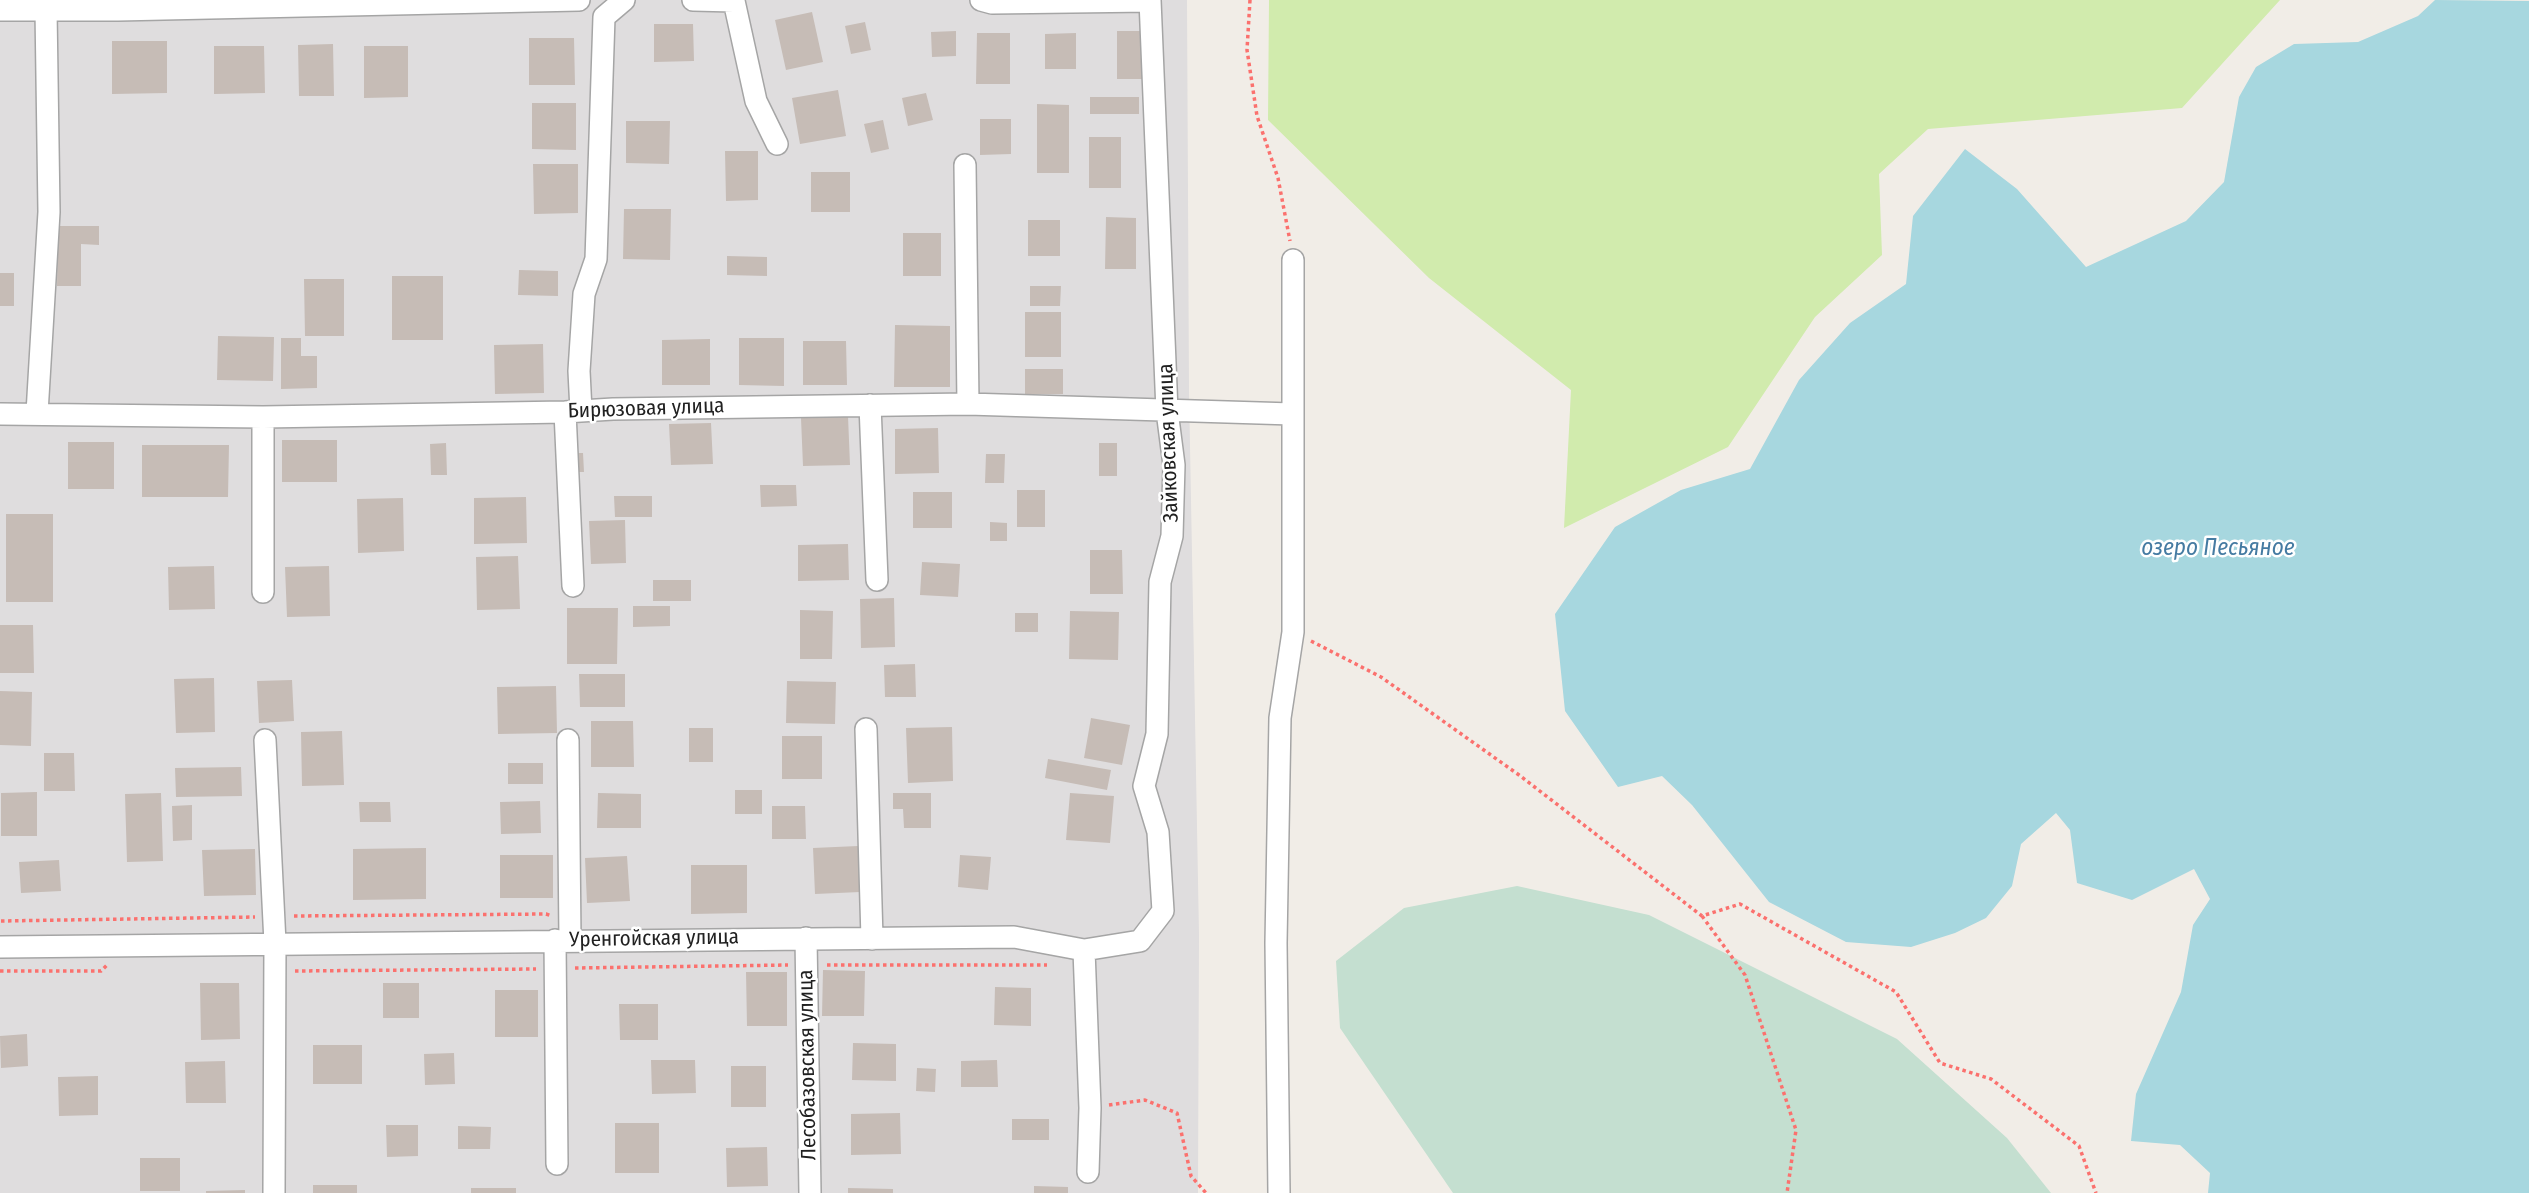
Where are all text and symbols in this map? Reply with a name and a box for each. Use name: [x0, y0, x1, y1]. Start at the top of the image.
street label: Зайковская улица: [1154, 363, 1184, 523]
street label: Бирюзовая улица: [567, 394, 725, 424]
water label: озеро Песьяное: [2141, 535, 2295, 563]
street label: Уренгойская улица: [569, 925, 739, 953]
street label: Лесобазовская улица: [794, 969, 822, 1161]

